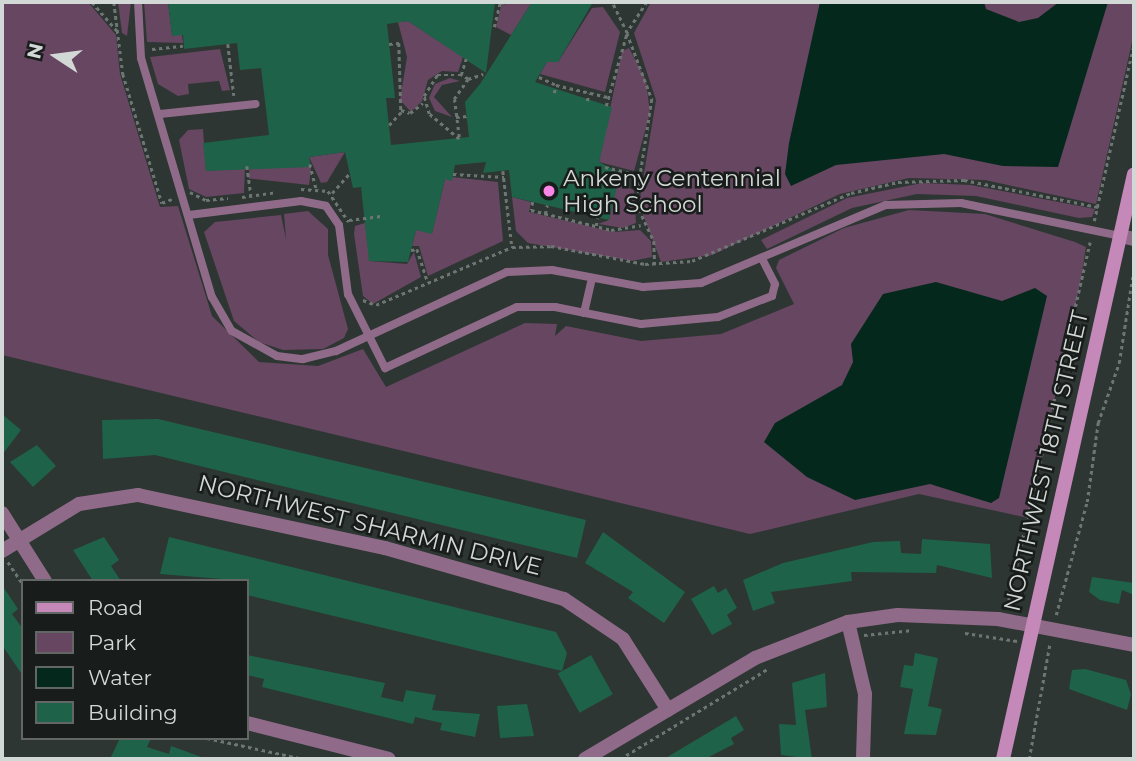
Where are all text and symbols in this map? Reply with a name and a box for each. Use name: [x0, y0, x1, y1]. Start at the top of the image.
north arrow: [21, 21, 91, 91]
text: N: [22, 41, 48, 61]
place label: Ankeny Centennial High School: [563, 164, 781, 218]
marker: Ankeny Centennial High School: [541, 183, 557, 199]
street label: NORTHWEST 18TH STREET: [998, 308, 1094, 614]
street label: NORTHWEST SHARMIN DRIVE: [196, 469, 544, 581]
legend: [21, 579, 248, 740]
text: Road: [88, 595, 143, 620]
text: Park: [88, 630, 136, 655]
text: Water: [88, 665, 152, 690]
text: Building: [88, 700, 178, 725]

